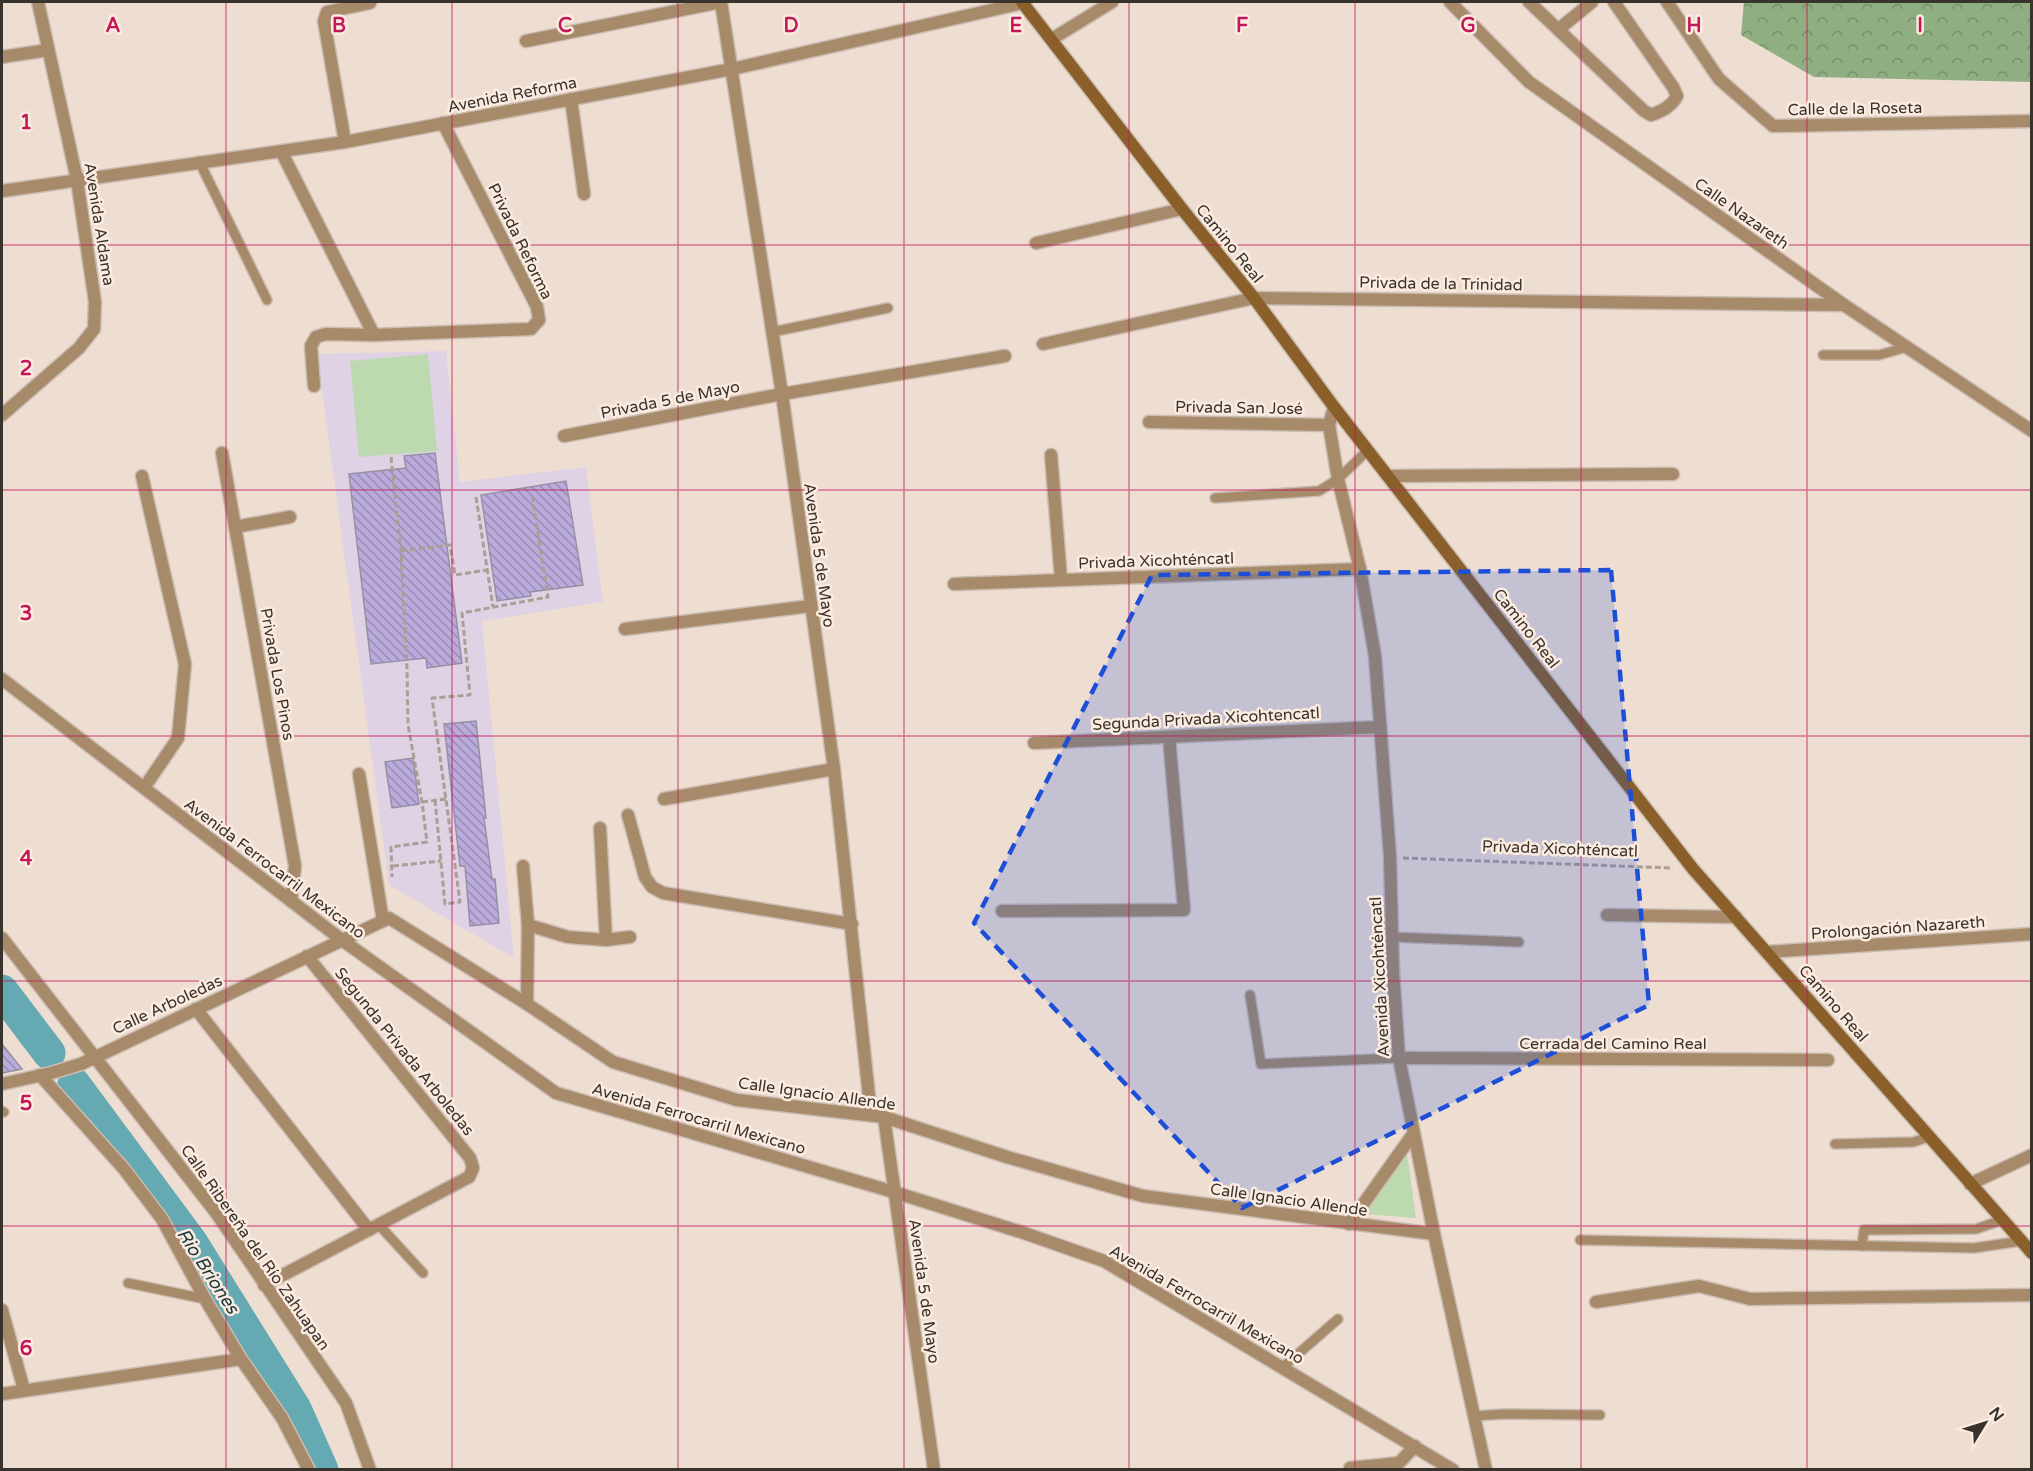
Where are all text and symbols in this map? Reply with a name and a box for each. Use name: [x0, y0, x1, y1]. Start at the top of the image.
text: A: [106, 14, 121, 38]
text: B: [332, 14, 346, 38]
text: C: [558, 14, 572, 38]
text: D: [783, 14, 799, 38]
text: E: [1010, 14, 1023, 38]
text: F: [1236, 14, 1248, 38]
text: G: [1460, 14, 1476, 38]
text: H: [1686, 14, 1702, 38]
text: I: [1917, 14, 1923, 38]
street label: Avenida Reforma: [446, 73, 579, 117]
street label: Calle de la Roseta: [1787, 98, 1923, 120]
text: 1: [20, 111, 32, 135]
street label: Avenida Aldama: [79, 161, 119, 287]
street label: Calle Nazareth: [1690, 174, 1793, 254]
street label: Privada Reforma: [483, 180, 557, 303]
street label: Camino Real: [1191, 200, 1267, 287]
street label: Privada de la Trinidad: [1359, 273, 1523, 295]
text: 2: [20, 357, 32, 381]
street label: Privada 5 de Mayo: [599, 377, 742, 423]
street label: Privada San José: [1175, 397, 1303, 419]
street label: Avenida 5 de Mayo: [799, 482, 839, 629]
street label: Privada Xicohténcatl: [1078, 548, 1234, 574]
street label: Camino Real: [1489, 585, 1564, 673]
text: 3: [20, 602, 32, 626]
street label: Privada Los Pinos: [256, 607, 298, 742]
street label: Segunda Privada Xicohtencatl: [1092, 703, 1320, 735]
street label: Avenida Ferrocarril Mexicano: [180, 794, 369, 943]
street label: Privada Xicohténcatl: [1482, 836, 1638, 862]
text: 4: [20, 847, 33, 871]
street label: Avenida Xicohténcatl: [1366, 896, 1394, 1058]
street label: Prolongación Nazareth: [1810, 912, 1986, 944]
street label: Camino Real: [1794, 961, 1872, 1046]
street label: Segunda Privada Arboledas: [330, 963, 478, 1140]
street label: Calle Arboledas: [109, 971, 226, 1039]
street label: Cerrada del Camino Real: [1519, 1034, 1707, 1054]
street label: Calle Ignacio Allende: [737, 1073, 897, 1115]
street label: Avenida Ferrocarril Mexicano: [590, 1079, 808, 1159]
text: 5: [20, 1092, 32, 1116]
street label: Calle Ribereña del Río Zahuapan: [176, 1141, 334, 1354]
street label: Calle Ignacio Allende: [1209, 1179, 1369, 1221]
street label: Avenida 5 de Mayo: [904, 1218, 944, 1365]
water label: Rio Briones: [172, 1224, 244, 1319]
street label: Avenida Ferrocarril Mexicano: [1106, 1241, 1307, 1369]
text: 6: [20, 1337, 32, 1361]
north arrow: [1955, 1393, 2015, 1453]
text: N: [1984, 1403, 2008, 1426]

